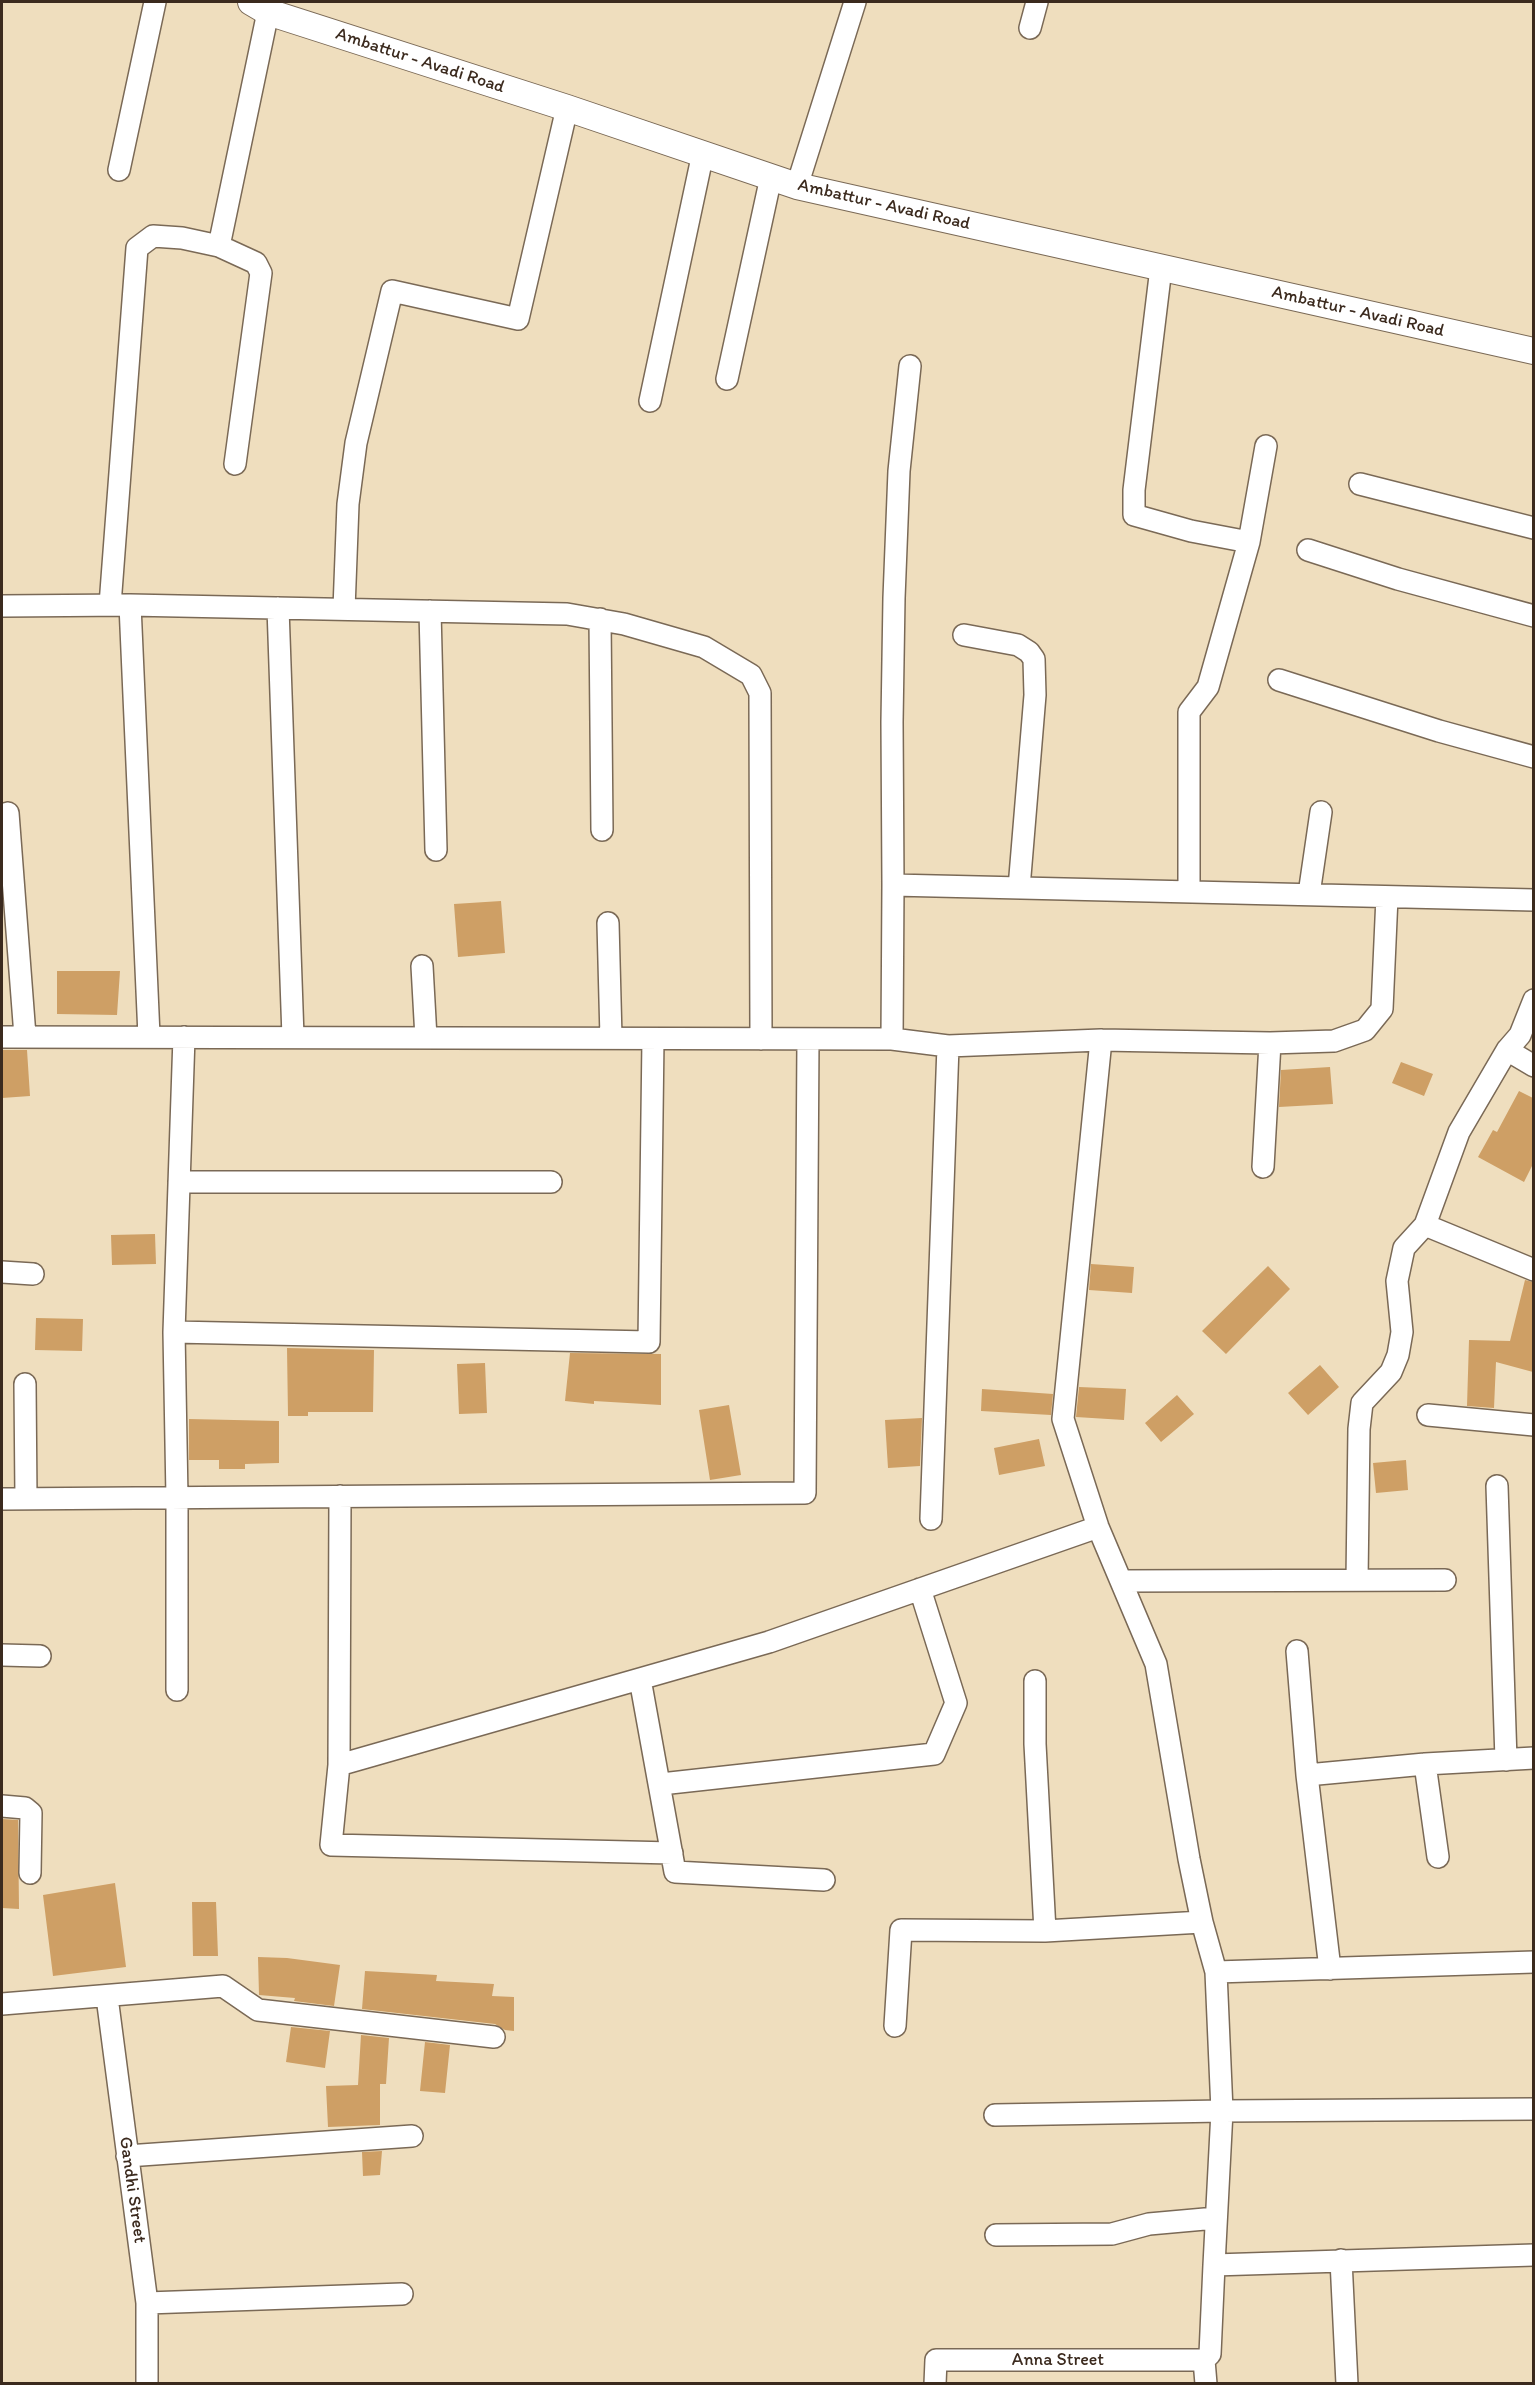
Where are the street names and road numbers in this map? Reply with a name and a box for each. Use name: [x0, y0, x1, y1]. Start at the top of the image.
street label: Ambattur - Avadi Road: [333, 23, 507, 99]
street label: Ambattur - Avadi Road: [796, 175, 972, 235]
street label: Ambattur - Avadi Road: [1270, 282, 1446, 342]
street label: Gandhi Street: [114, 2135, 150, 2245]
street label: Anna Street: [1012, 2349, 1104, 2371]

